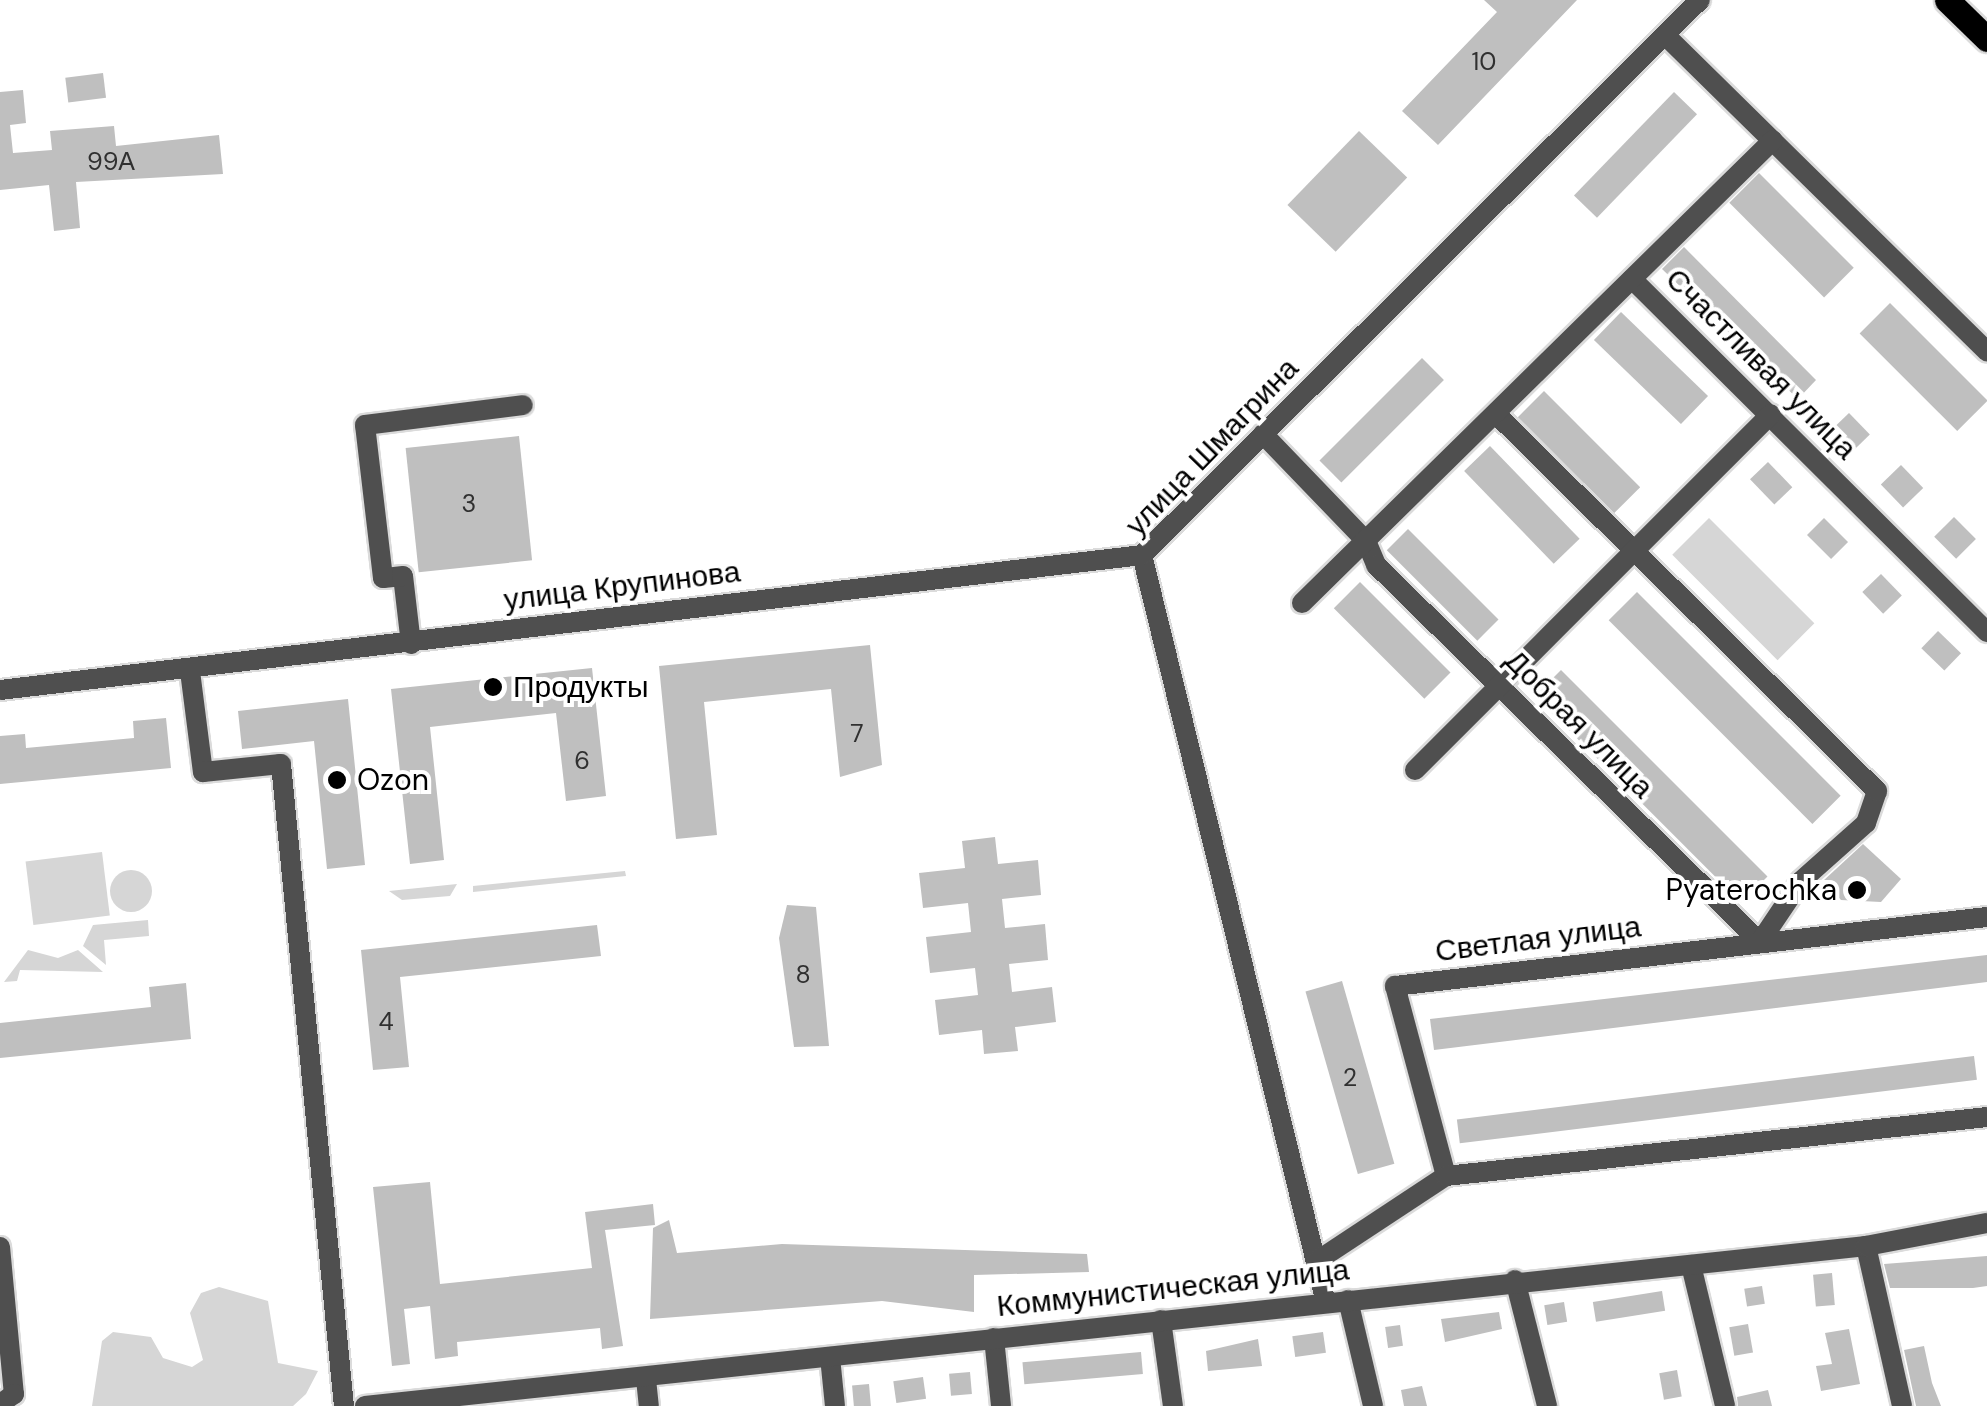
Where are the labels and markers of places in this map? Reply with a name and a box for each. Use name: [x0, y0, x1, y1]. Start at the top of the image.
place label: Продукты: [513, 669, 649, 705]
marker: Продукты: [482, 676, 504, 698]
place label: Ozon: [357, 762, 429, 798]
marker: Ozon: [326, 769, 348, 791]
place label: Pyaterochka: [1666, 872, 1837, 908]
marker: Pyaterochka: [1846, 879, 1868, 901]

